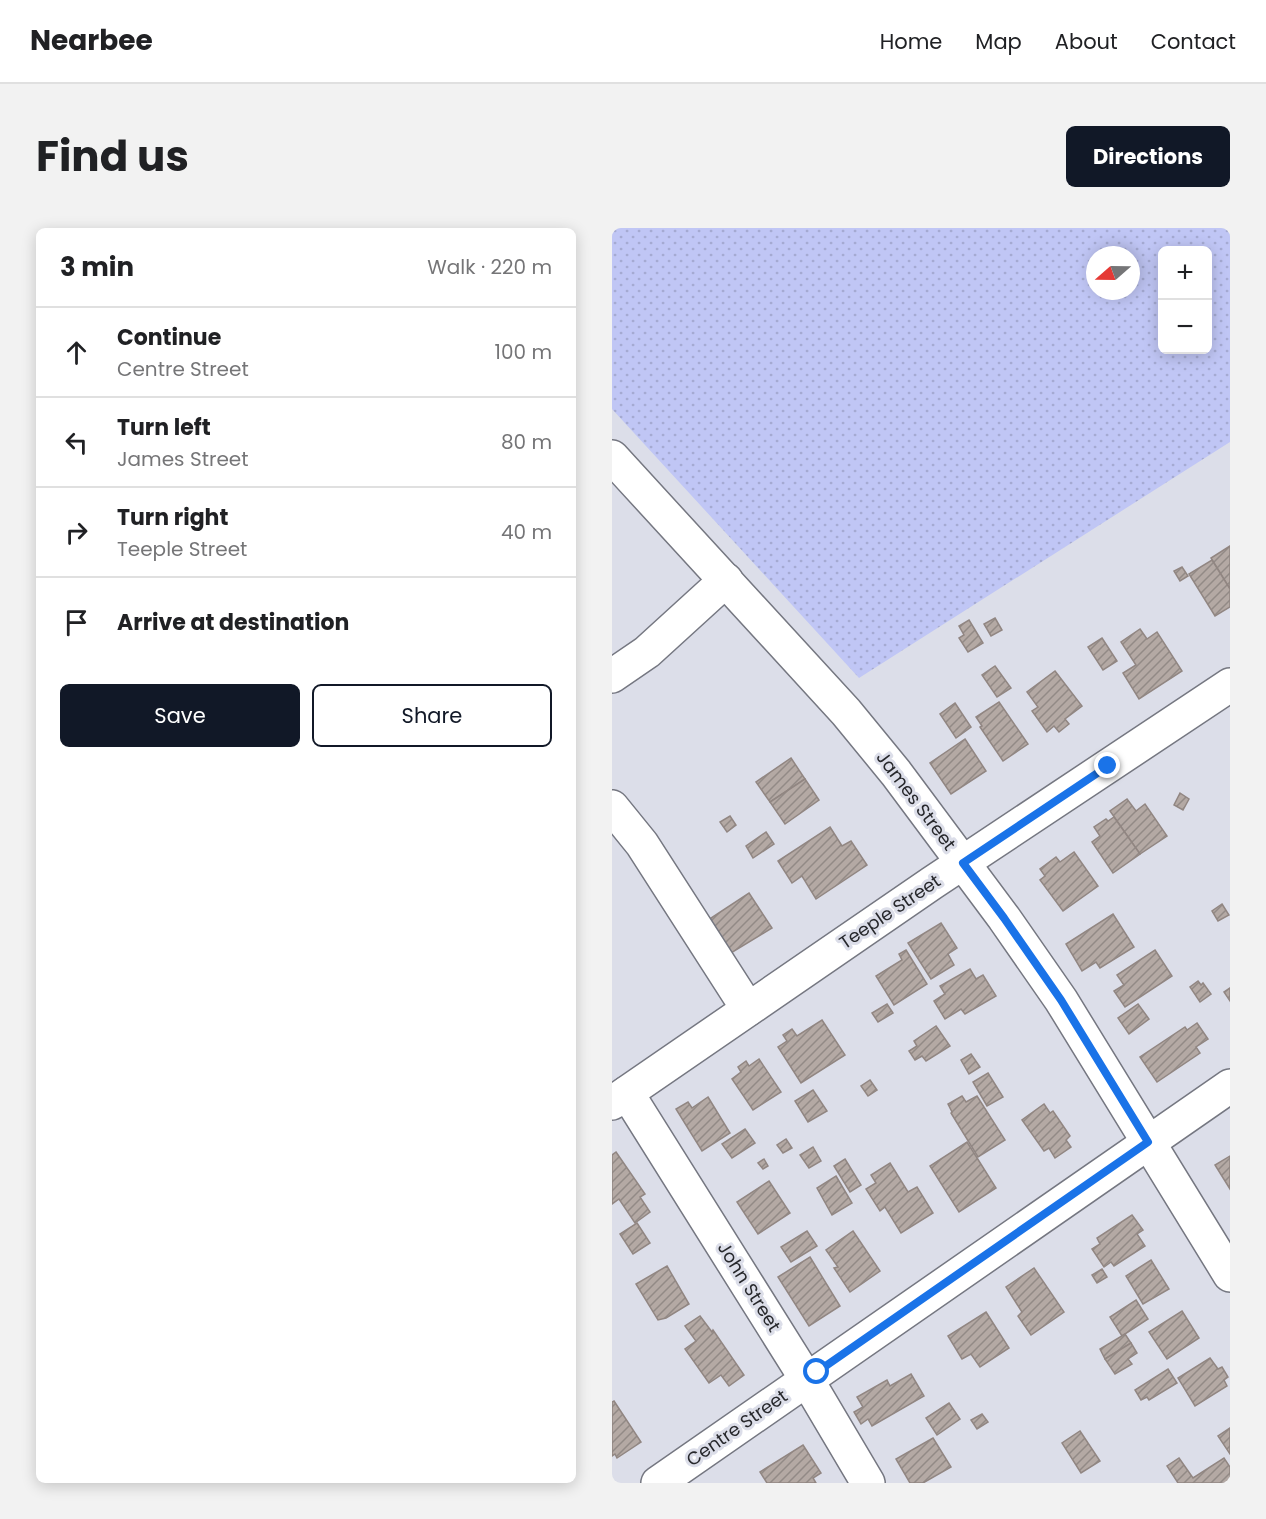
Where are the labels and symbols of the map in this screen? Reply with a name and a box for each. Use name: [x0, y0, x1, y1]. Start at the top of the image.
north arrow: [1086, 246, 1140, 300]
street label: James Street: [871, 746, 962, 855]
route end: [1094, 752, 1120, 778]
street label: Teeple Street: [834, 868, 945, 955]
street label: John Street: [712, 1237, 787, 1336]
route start: [803, 1358, 829, 1384]
street label: Centre Street: [681, 1383, 792, 1472]

